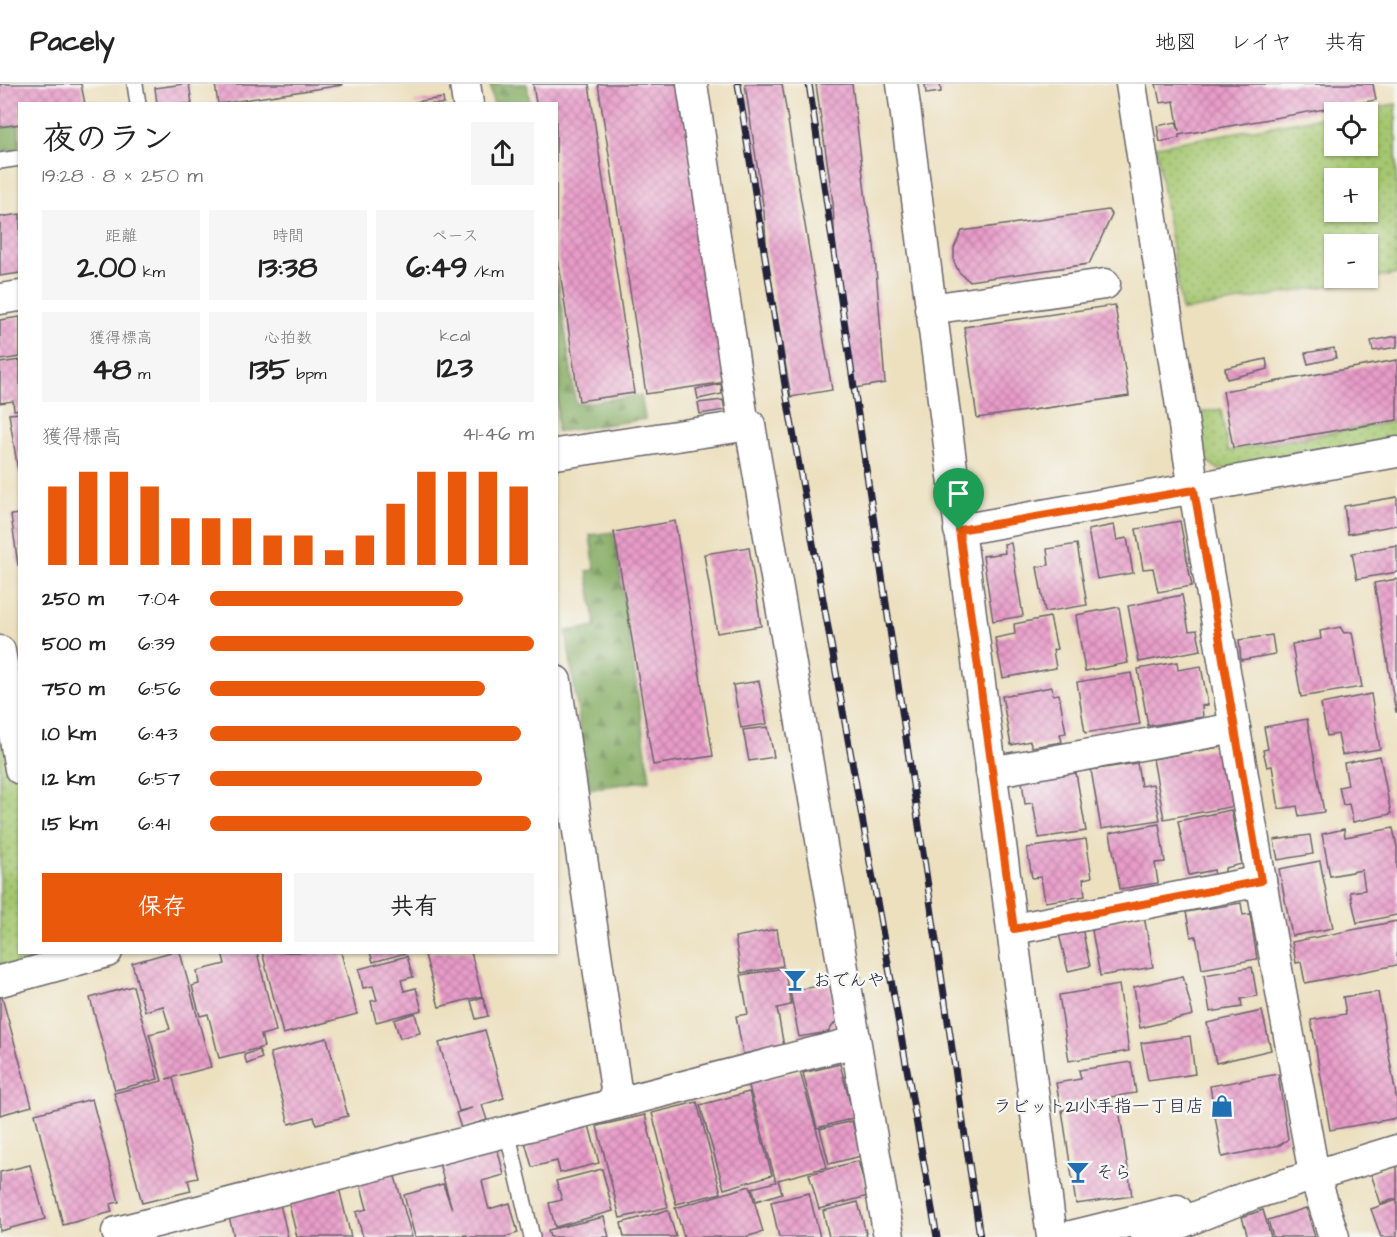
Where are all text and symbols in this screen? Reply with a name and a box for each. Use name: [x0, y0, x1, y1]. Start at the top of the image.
text: Pacely: [30, 22, 115, 61]
text: 地図: [1155, 28, 1197, 57]
text: レイヤ: [1230, 28, 1292, 57]
text: 共有: [1325, 28, 1367, 57]
map controls: [1324, 102, 1378, 288]
button: locate: [1324, 102, 1378, 156]
text: 夜のラン: [42, 116, 174, 162]
button: share: [471, 122, 534, 185]
text: 19:28 · 8 × 250 m: [42, 162, 203, 190]
button: +: [1324, 168, 1378, 222]
text: 距離: [105, 225, 137, 247]
text: 時間: [272, 225, 304, 247]
text: ペース: [431, 225, 479, 247]
button: −: [1324, 234, 1378, 288]
text: 2.00: [77, 247, 136, 289]
text: 13:38: [259, 247, 317, 289]
text: 6:49: [406, 247, 468, 289]
text: km: [136, 261, 165, 283]
text: /km: [468, 261, 504, 283]
text: kcal: [440, 325, 470, 347]
text: 獲得標高: [89, 327, 153, 349]
text: 心拍数: [264, 327, 312, 349]
text: 123: [437, 347, 473, 389]
text: 48: [92, 349, 132, 391]
text: 135: [249, 349, 290, 391]
text: m: [132, 363, 150, 385]
text: bpm: [290, 363, 327, 385]
text: 41–46 m: [462, 420, 534, 448]
text: 獲得標高: [42, 423, 122, 451]
pin: [933, 468, 984, 530]
icon: arrive: [942, 477, 975, 510]
text: 250 m: [42, 585, 104, 613]
text: 7:04: [138, 585, 180, 613]
text: 500 m: [42, 630, 105, 658]
text: 6:39: [138, 630, 175, 658]
text: 750 m: [42, 675, 105, 703]
text: 6:56: [138, 675, 181, 703]
text: 1.0 km: [42, 720, 96, 748]
text: 6:43: [138, 720, 178, 748]
text: 1.2 km: [42, 765, 95, 793]
text: 6:57: [138, 765, 180, 793]
text: 1.5 km: [42, 810, 97, 838]
text: 6:41: [138, 810, 170, 838]
button: 保存: [42, 873, 282, 942]
button: 共有: [294, 873, 534, 942]
bar icon: おでんや: [782, 967, 808, 993]
place label: おでんや: [813, 968, 885, 993]
shop icon: ラビット21小手指一丁目店: [1209, 1093, 1235, 1119]
place label: ラビット21小手指一丁目店: [993, 1094, 1204, 1119]
bar icon: そら: [1065, 1159, 1091, 1185]
place label: そら: [1096, 1160, 1132, 1185]

